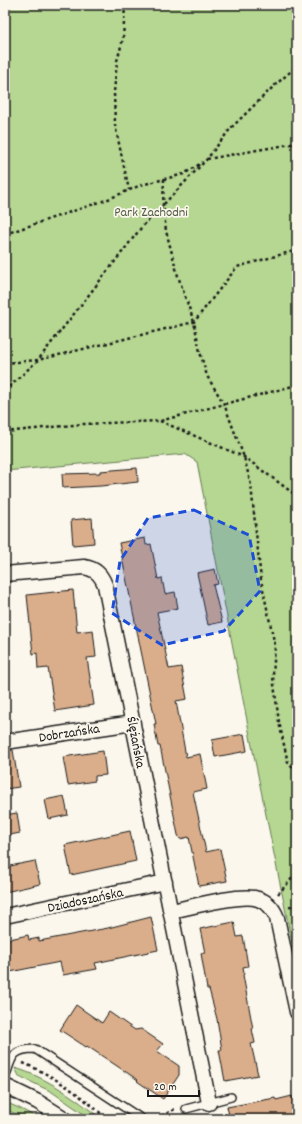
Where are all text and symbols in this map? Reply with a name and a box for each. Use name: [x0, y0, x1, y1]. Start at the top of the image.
park label: Park Zachodni: [114, 203, 188, 223]
street label: Ślężańska: [120, 715, 150, 770]
street label: Dobrzańska: [37, 719, 102, 749]
street label: Dziadoszańska: [46, 883, 126, 919]
scale bar: [148, 1072, 199, 1098]
text: 20 m: [154, 1079, 177, 1096]

